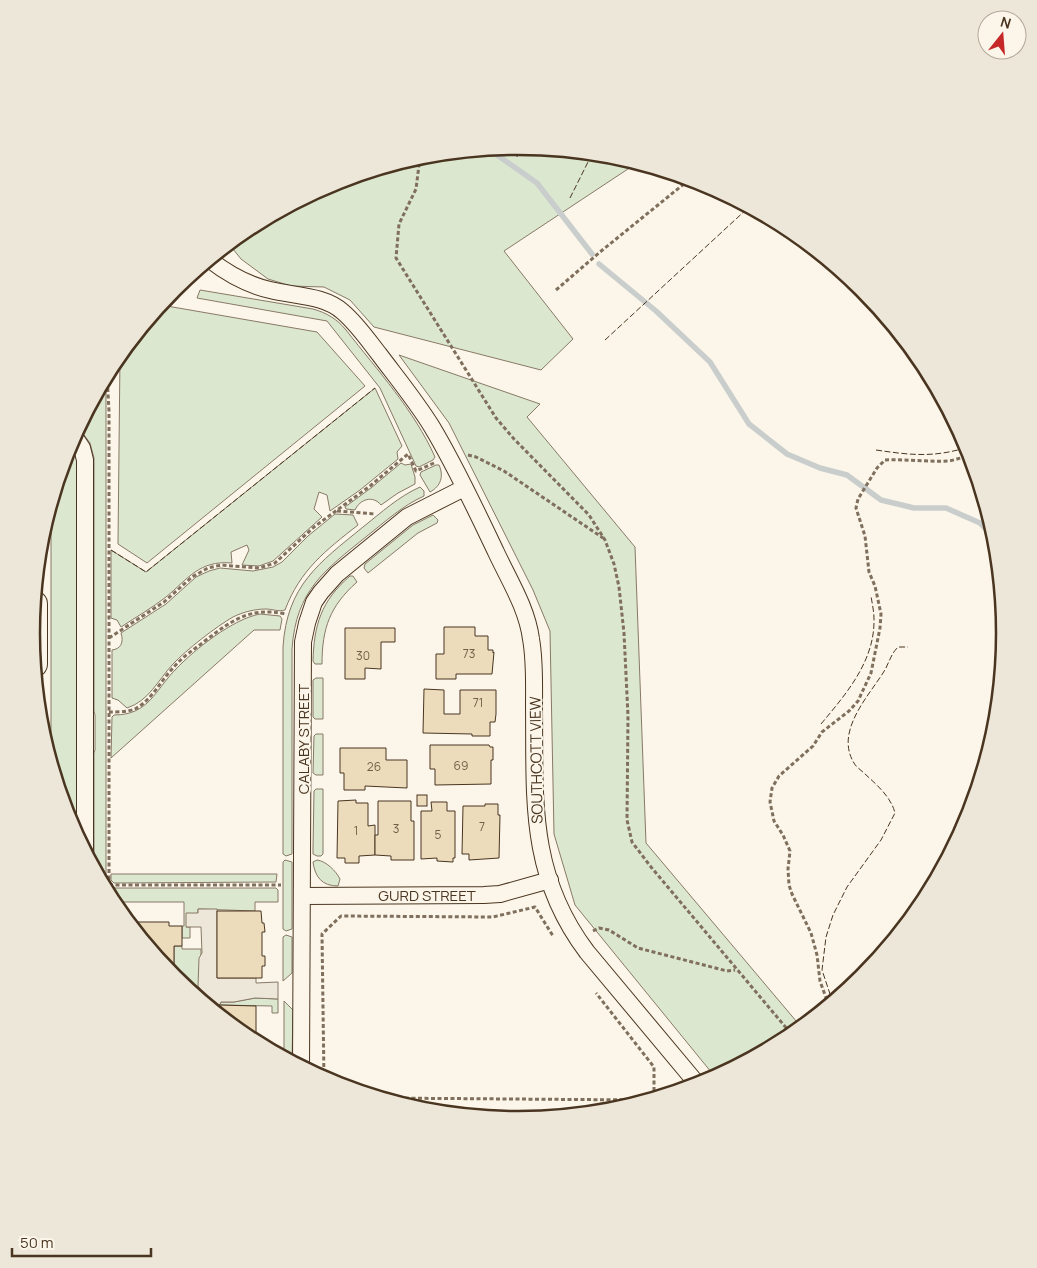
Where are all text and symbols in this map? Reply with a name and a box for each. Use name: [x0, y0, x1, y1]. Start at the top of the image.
north arrow: [977, 10, 1027, 60]
text: N: [998, 12, 1014, 33]
house number: 73: [463, 645, 475, 662]
house number: 30: [356, 647, 370, 664]
street label: CALABY STREET: [293, 684, 314, 794]
house number: 71: [473, 694, 483, 711]
street label: SOUTHCOTT VIEW: [524, 696, 548, 824]
house number: 69: [454, 757, 468, 774]
house number: 26: [367, 758, 381, 775]
house number: 7: [479, 818, 485, 835]
house number: 3: [393, 820, 399, 837]
house number: 1: [354, 822, 358, 839]
house number: 5: [435, 826, 442, 843]
street label: GURD STREET: [378, 885, 476, 906]
scale bar: [12, 1226, 151, 1258]
text: 50 m: [20, 1232, 54, 1253]

